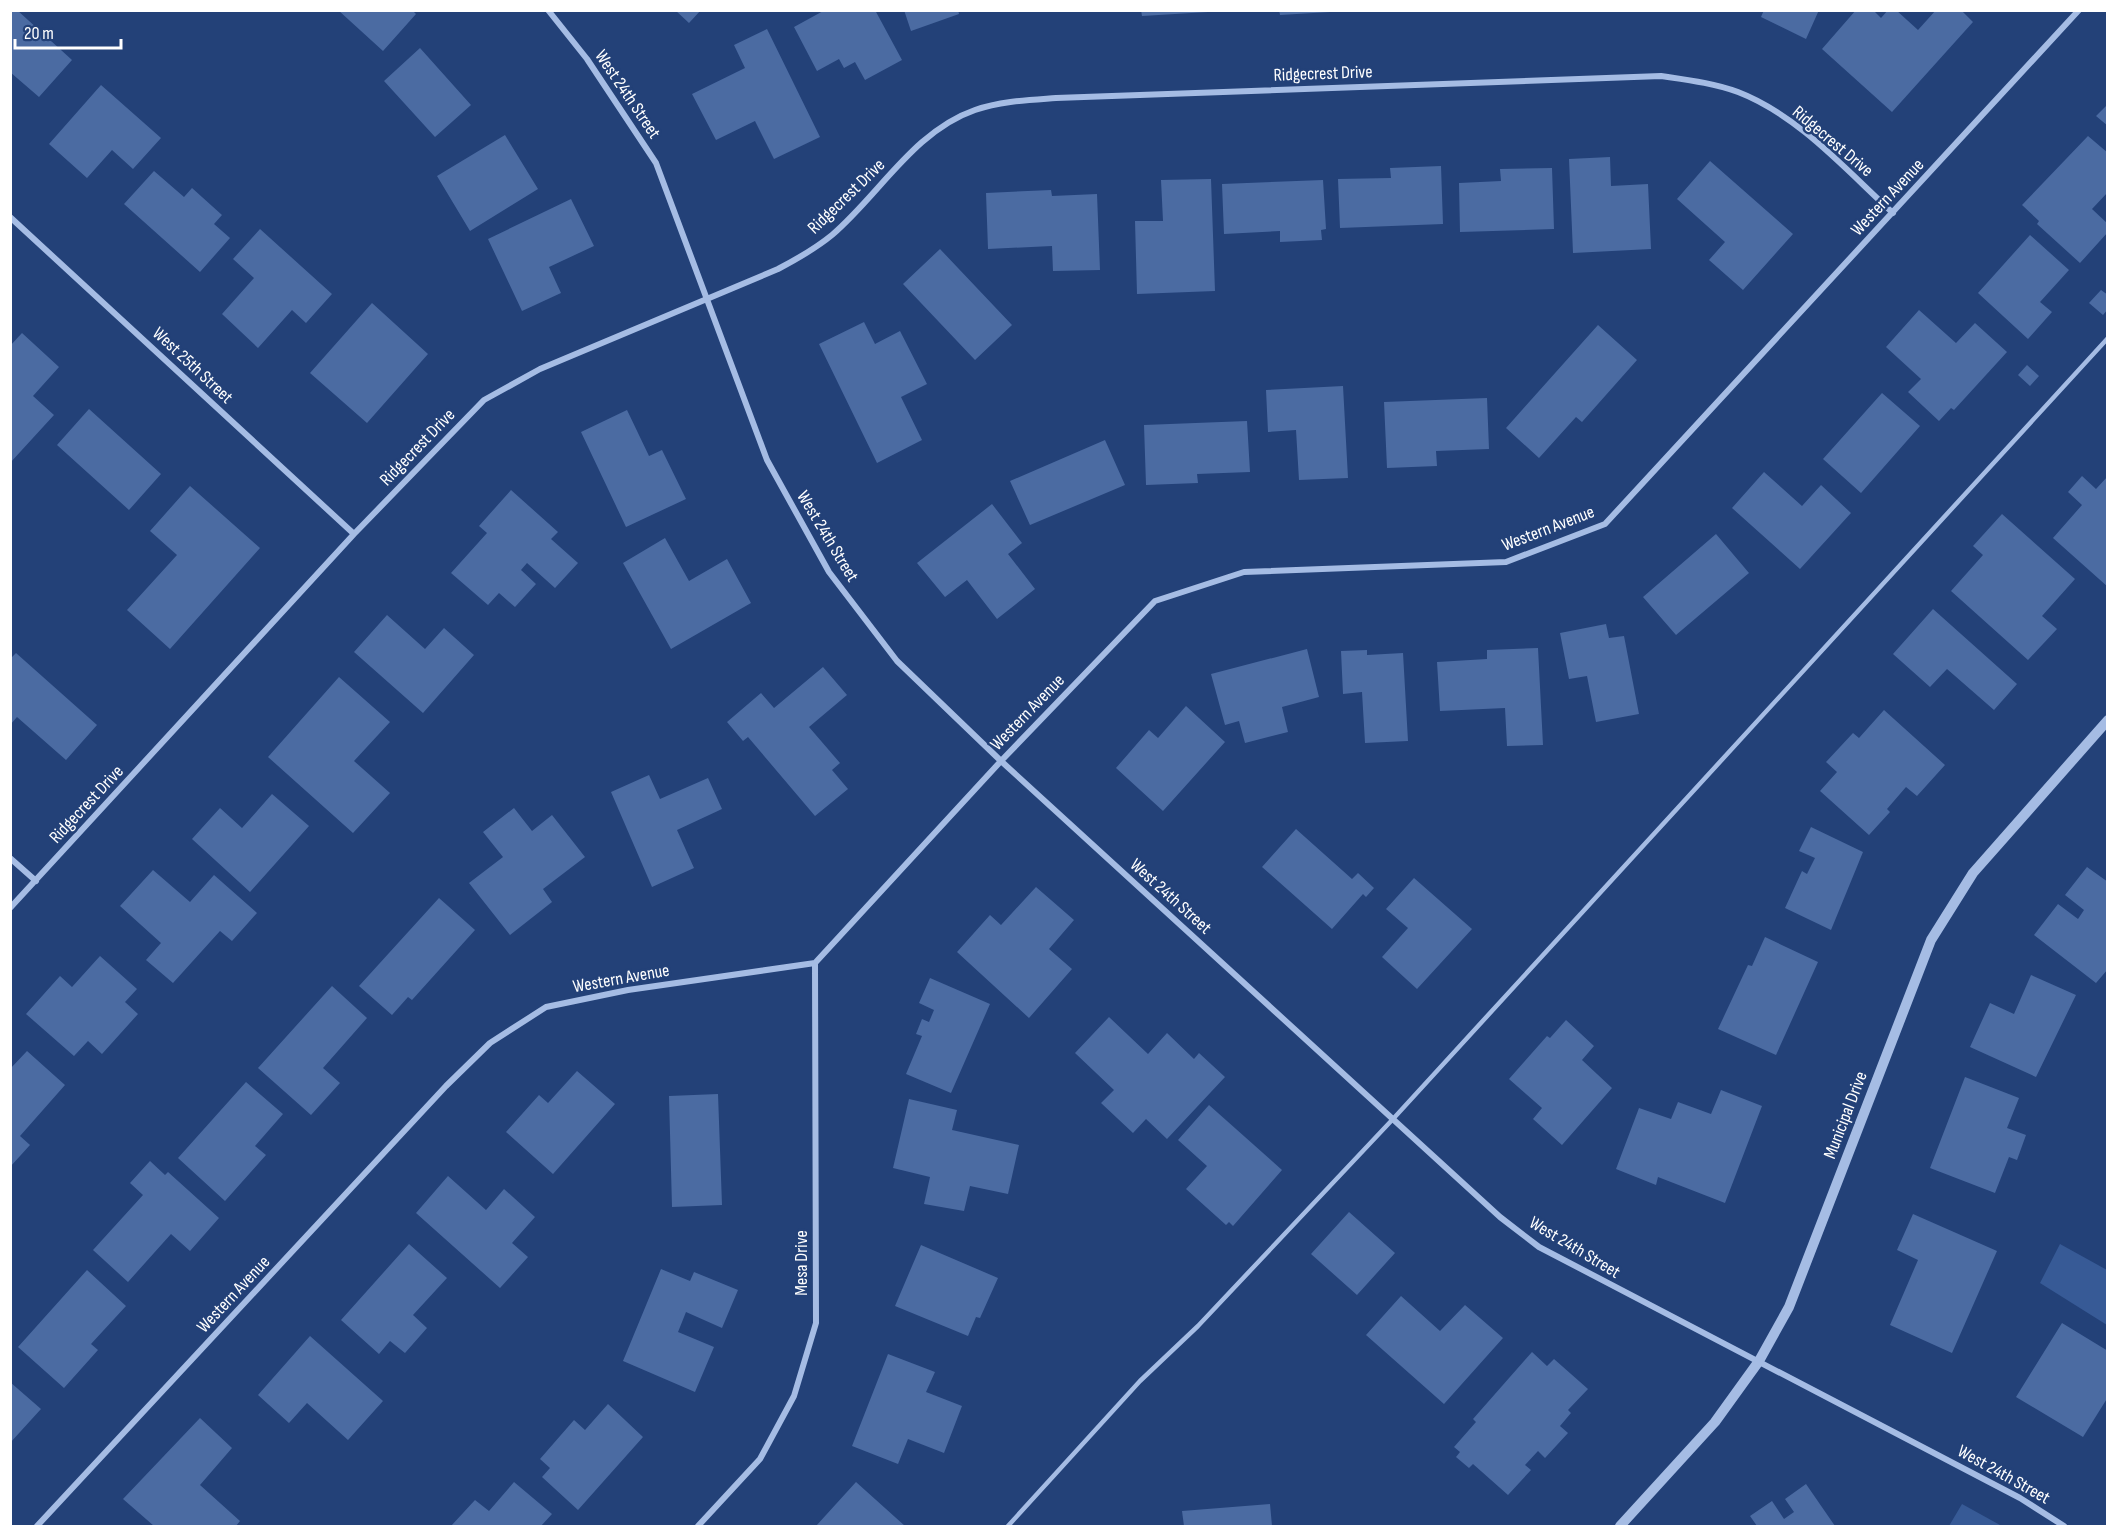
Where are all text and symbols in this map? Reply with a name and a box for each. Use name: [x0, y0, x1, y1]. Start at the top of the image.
scale bar: [15, 12, 122, 50]
text: 20 m: [24, 23, 54, 44]
street label: West 24th Street: [590, 46, 665, 143]
street label: Ridgecrest Drive: [1273, 61, 1373, 86]
street label: Ridgecrest Drive: [1788, 102, 1877, 181]
street label: Ridgecrest Drive: [803, 154, 889, 238]
street label: Western Avenue: [1846, 155, 1928, 240]
street label: West 25th Street: [148, 323, 238, 408]
street label: Ridgecrest Drive: [375, 404, 459, 490]
street label: West 24th Street: [792, 487, 863, 586]
street label: Western Avenue: [1499, 501, 1597, 556]
street label: Western Avenue: [986, 670, 1069, 755]
street label: Ridgecrest Drive: [45, 761, 128, 848]
street label: West 24th Street: [1126, 854, 1216, 939]
street label: Western Avenue: [571, 960, 671, 997]
street label: Municipal Drive: [1819, 1069, 1872, 1162]
street label: West 24th Street: [1525, 1212, 1624, 1283]
street label: Mesa Drive: [791, 1230, 812, 1296]
street label: Western Avenue: [192, 1252, 274, 1337]
street label: West 24th Street: [1954, 1440, 2054, 1509]

